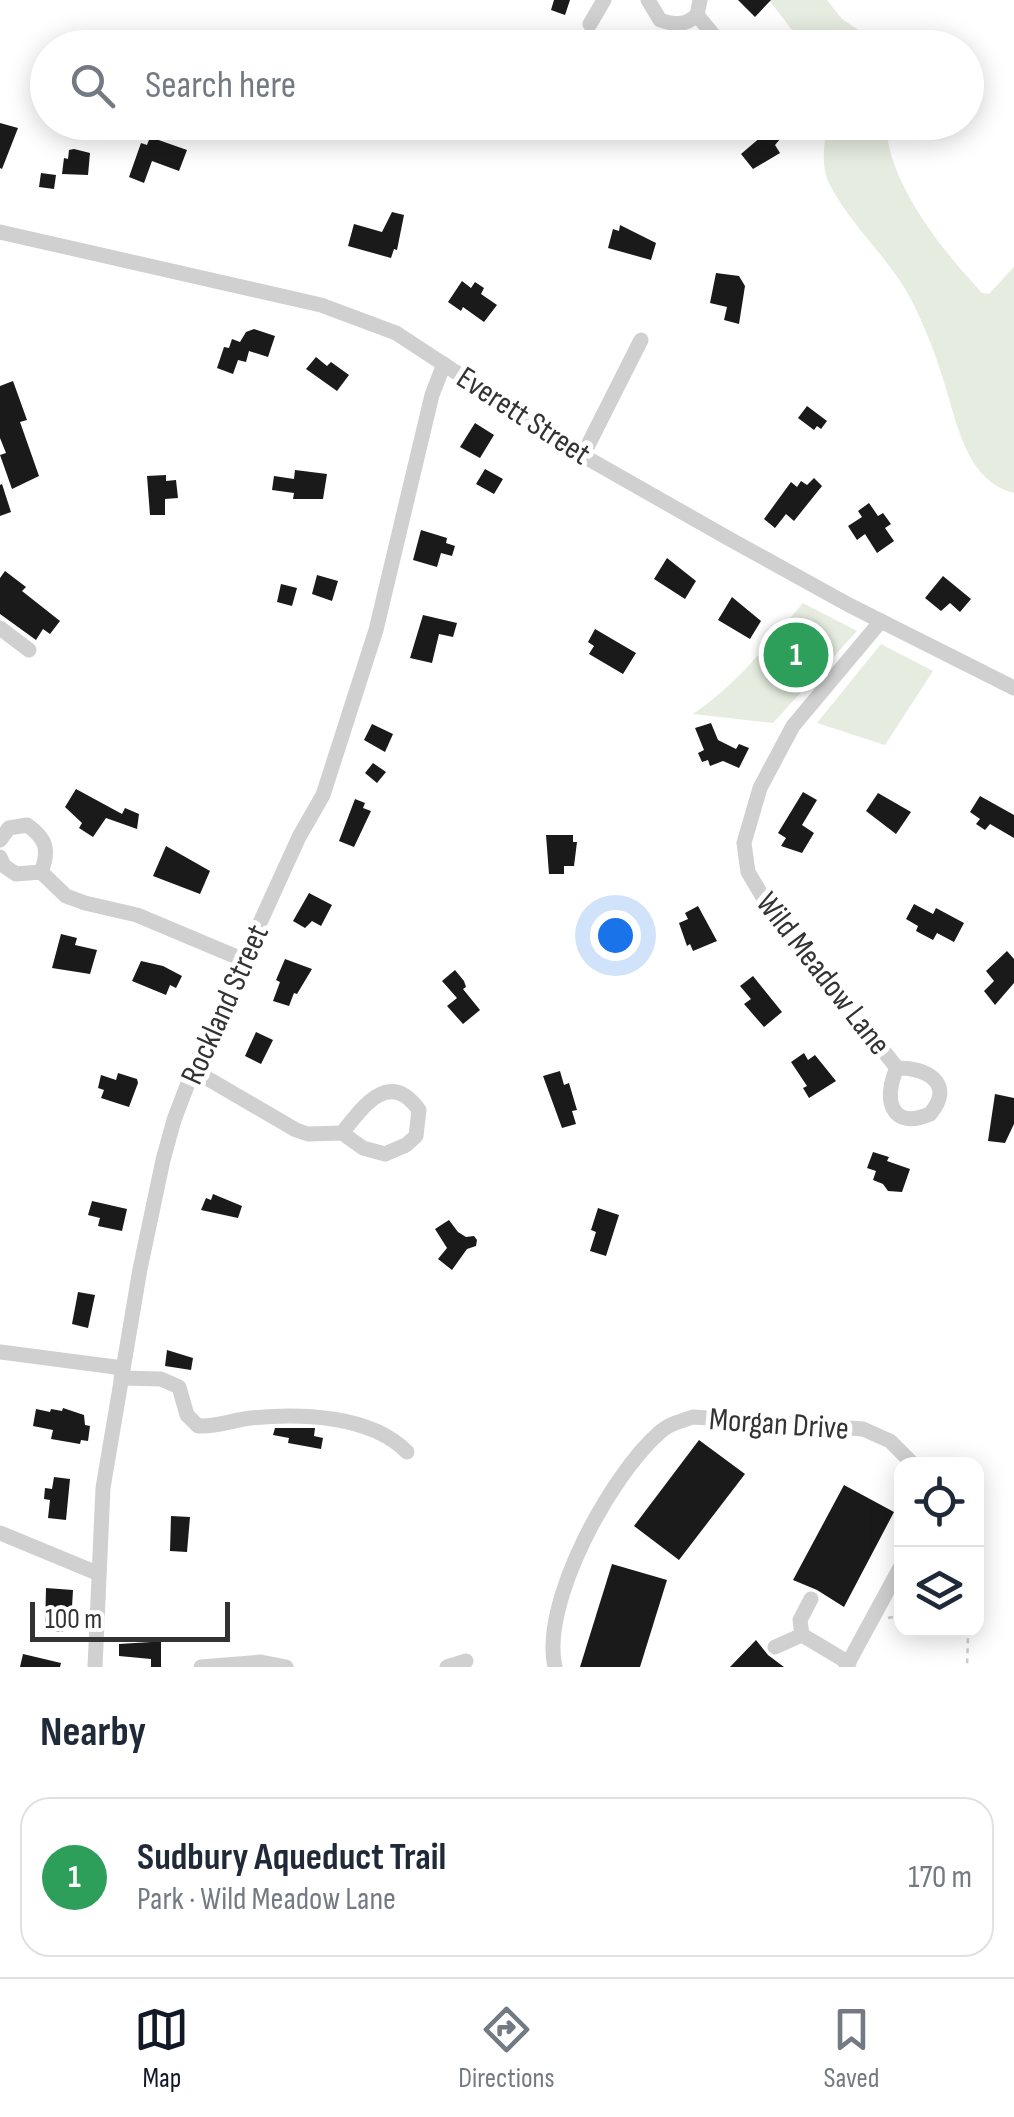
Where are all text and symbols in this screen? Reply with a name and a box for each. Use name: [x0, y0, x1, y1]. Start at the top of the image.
search box: [30, 30, 984, 140]
icon: search: [65, 58, 120, 113]
text: Search here: [145, 63, 296, 108]
street label: Everett Street: [449, 359, 597, 474]
pin: 1: [764, 618, 828, 692]
street label: Wild Meadow Lane: [747, 885, 898, 1063]
your location: [590, 910, 641, 961]
street label: Rockland Street: [173, 919, 278, 1090]
street label: Morgan Drive: [708, 1400, 850, 1449]
map controls: [894, 1457, 984, 1637]
button: locate: [894, 1457, 984, 1547]
button: layers: [894, 1547, 984, 1637]
scale bar: [30, 1597, 230, 1642]
text: 100 m: [45, 1603, 102, 1636]
text: Nearby: [40, 1707, 146, 1758]
text: Sudbury Aqueduct Trail: [137, 1835, 446, 1880]
text: 1: [68, 1858, 81, 1897]
text: 170 m: [908, 1858, 972, 1897]
text: Park · Wild Meadow Lane: [137, 1880, 396, 1919]
tab: Map: [134, 2002, 189, 2095]
tab: Directions: [458, 2002, 555, 2095]
tab: Saved: [823, 2002, 880, 2095]

